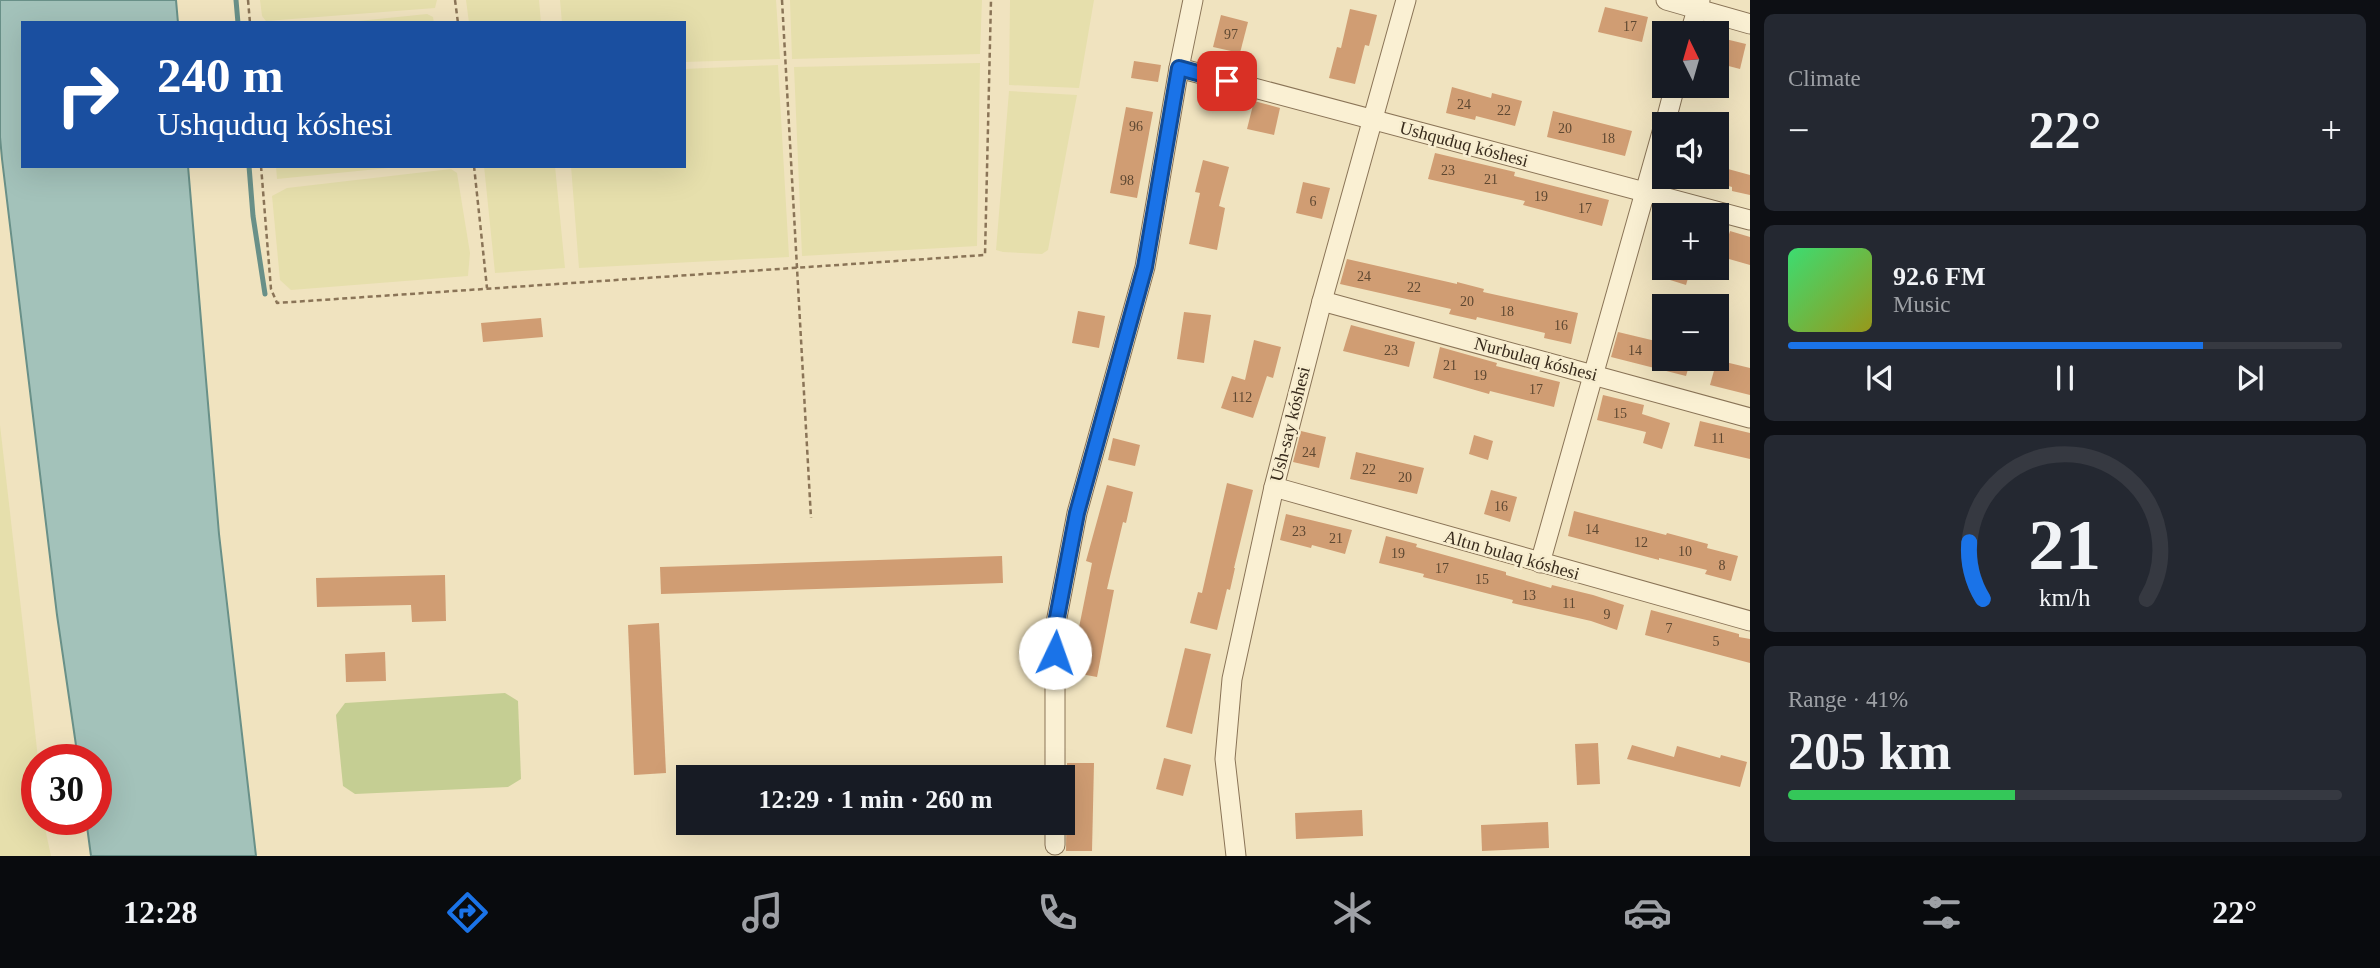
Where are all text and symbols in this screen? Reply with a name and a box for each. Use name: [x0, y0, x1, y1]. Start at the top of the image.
house number: 17: [1623, 19, 1637, 34]
north arrow: [1652, 21, 1729, 98]
map controls: [1652, 21, 1729, 371]
house number: 97: [1224, 27, 1238, 42]
text: 240 m: [157, 48, 284, 103]
icon: right: [42, 49, 133, 140]
pin: [1197, 51, 1257, 111]
icon: arrive: [1208, 62, 1246, 100]
text: Climate: [1788, 66, 1861, 91]
house number: 24: [1457, 97, 1471, 112]
text: 22°: [2029, 102, 2101, 159]
house number: 22: [1497, 103, 1511, 118]
text: Ushquduq kóshesi: [157, 106, 393, 142]
text: −: [1788, 109, 1809, 151]
text: +: [2321, 109, 2342, 151]
button: sound: [1652, 112, 1729, 189]
street label: Ushquduq kóshesi: [1397, 117, 1531, 171]
house number: 96: [1129, 119, 1143, 134]
house number: 20: [1558, 121, 1572, 136]
house number: 18: [1601, 131, 1615, 146]
house number: 23: [1441, 163, 1455, 178]
house number: 21: [1484, 172, 1498, 187]
house number: 98: [1120, 173, 1134, 188]
house number: 19: [1534, 189, 1548, 204]
house number: 6: [1310, 194, 1317, 209]
house number: 17: [1578, 201, 1592, 216]
button: +: [1652, 203, 1729, 280]
text: 92.6 FM: [1893, 262, 1985, 291]
house number: 24: [1357, 269, 1371, 284]
house number: 22: [1407, 280, 1421, 295]
text: Music: [1893, 292, 1951, 317]
house number: 20: [1460, 294, 1474, 309]
button: −: [1652, 294, 1729, 371]
house number: 18: [1500, 304, 1514, 319]
house number: 16: [1554, 318, 1568, 333]
street label: Nurbulaq kóshesi: [1472, 333, 1600, 385]
house number: 23: [1384, 343, 1398, 358]
house number: 14: [1628, 343, 1642, 358]
house number: 21: [1443, 358, 1457, 373]
icon: previous: [1861, 359, 1899, 397]
icon: pause: [2046, 359, 2084, 397]
icon: next: [2231, 359, 2269, 397]
street label: Ush-say kóshesi: [1266, 365, 1314, 483]
house number: 19: [1473, 368, 1487, 383]
house number: 17: [1529, 382, 1543, 397]
house number: 112: [1232, 390, 1252, 405]
house number: 15: [1613, 406, 1627, 421]
house number: 11: [1711, 431, 1725, 446]
house number: 24: [1302, 445, 1316, 460]
house number: 22: [1362, 462, 1376, 477]
house number: 20: [1398, 470, 1412, 485]
house number: 16: [1494, 499, 1508, 514]
text: 21: [2029, 505, 2101, 586]
house number: 14: [1585, 522, 1599, 537]
house number: 23: [1292, 524, 1306, 539]
street label: Altın bulaq kóshesi: [1442, 526, 1582, 584]
house number: 21: [1329, 531, 1343, 546]
house number: 12: [1634, 535, 1648, 550]
house number: 10: [1678, 544, 1692, 559]
house number: 19: [1391, 546, 1405, 561]
house number: 8: [1719, 558, 1726, 573]
house number: 17: [1435, 561, 1449, 576]
house number: 15: [1475, 572, 1489, 587]
text: km/h: [2039, 584, 2091, 611]
house number: 13: [1522, 588, 1536, 603]
house number: 11: [1562, 596, 1576, 611]
house number: 9: [1604, 607, 1611, 622]
position arrow: [1018, 616, 1092, 690]
house number: 7: [1666, 621, 1673, 636]
house number: 5: [1713, 634, 1720, 649]
text: Range · 41%: [1788, 687, 1908, 712]
text: 205 km: [1788, 723, 1951, 780]
speed limit sign: 30: [21, 744, 112, 835]
text: 12:29 · 1 min · 260 m: [759, 785, 993, 814]
icon: directions: [443, 888, 492, 937]
icon: music: [738, 888, 787, 937]
icon: phone: [1033, 888, 1082, 937]
icon: climate: [1328, 888, 1377, 937]
icon: car: [1623, 888, 1672, 937]
icon: filters: [1917, 888, 1966, 937]
text: 12:28: [123, 894, 198, 930]
text: 22°: [2212, 894, 2257, 930]

